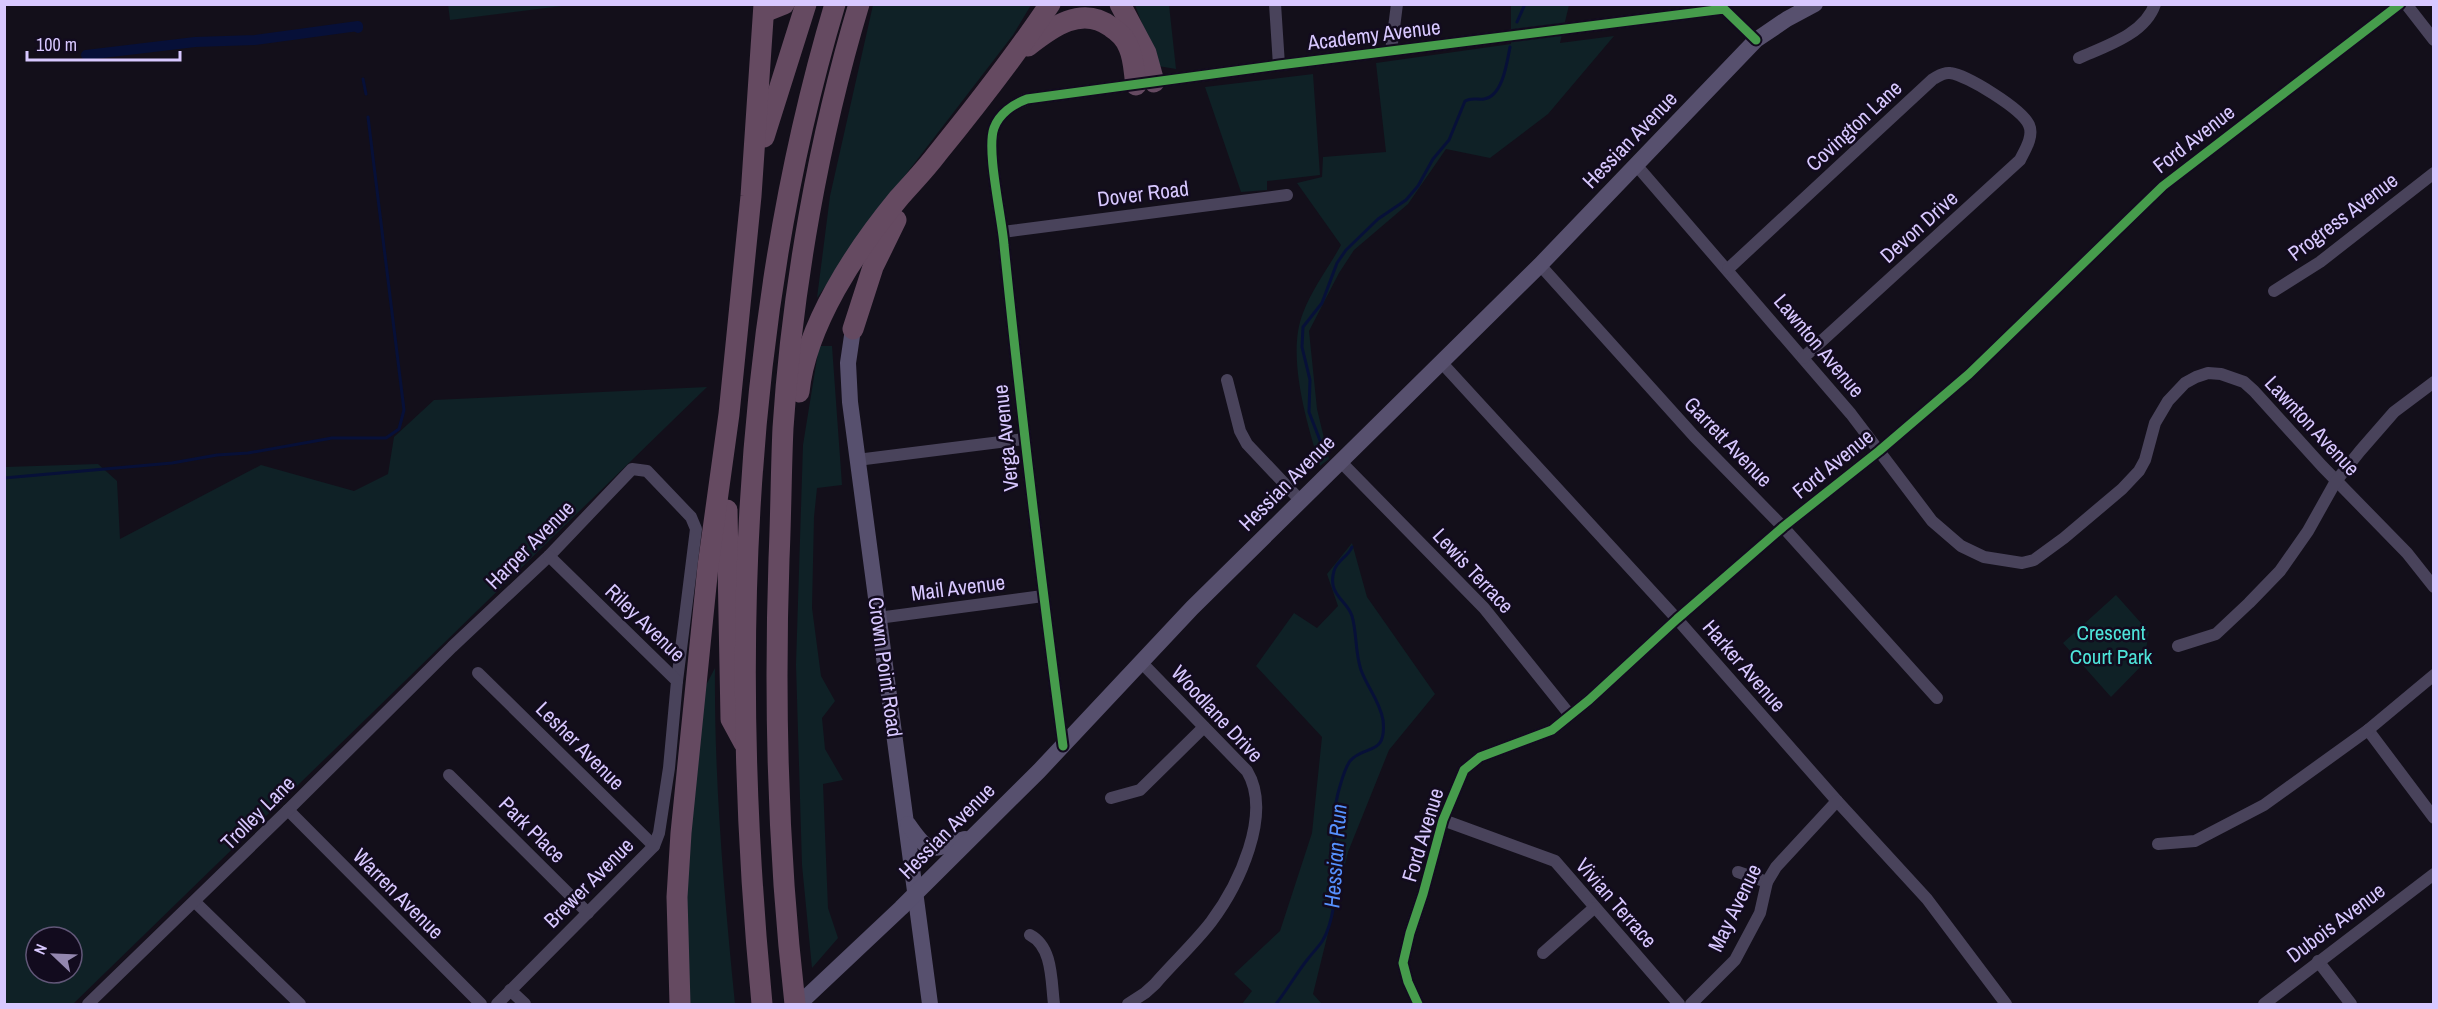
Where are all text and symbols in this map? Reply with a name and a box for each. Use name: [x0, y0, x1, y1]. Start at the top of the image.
street label: Academy Avenue: [1305, 12, 1442, 57]
scale bar: [27, 24, 180, 62]
text: 100 m: [36, 32, 77, 57]
street label: Covington Lane: [1799, 74, 1908, 178]
street label: Hessian Avenue: [1576, 85, 1684, 195]
street label: Ford Avenue: [2147, 97, 2241, 180]
street label: Progress Avenue: [2282, 166, 2404, 268]
street label: Dover Road: [1096, 174, 1190, 213]
street label: Devon Drive: [1873, 184, 1964, 269]
street label: Lawnton Avenue: [1767, 288, 1871, 404]
street label: Lawnton Avenue: [2258, 369, 2366, 482]
street label: Verga Avenue: [985, 383, 1026, 493]
street label: Garrett Avenue: [1678, 390, 1779, 493]
street label: Ford Avenue: [1786, 422, 1879, 505]
street label: Hessian Avenue: [1232, 428, 1341, 537]
street label: Harper Avenue: [479, 494, 580, 595]
street label: Lewis Terrace: [1426, 522, 1520, 620]
street label: Mail Avenue: [909, 567, 1007, 608]
street label: Riley Avenue: [599, 577, 692, 668]
street label: Crown Point Road: [861, 595, 910, 739]
street label: Harker Avenue: [1696, 613, 1793, 718]
park label: Crescent Court Park: [2070, 618, 2153, 671]
street label: Woodlane Drive: [1165, 659, 1270, 769]
street label: Lesher Avenue: [530, 695, 631, 796]
street label: Trolley Lane: [214, 769, 301, 856]
street label: Hessian Avenue: [892, 776, 1001, 885]
street label: Ford Avenue: [1395, 784, 1450, 885]
street label: Park Place: [493, 790, 572, 869]
water label: Hessian Run: [1316, 803, 1354, 909]
street label: Brewer Avenue: [537, 831, 640, 934]
street label: Warren Avenue: [346, 842, 450, 946]
street label: Vivian Terrace: [1569, 851, 1664, 954]
street label: May Avenue: [1701, 859, 1768, 957]
street label: Dubois Avenue: [2280, 876, 2391, 969]
north arrow: [24, 925, 84, 985]
text: N: [28, 940, 52, 958]

